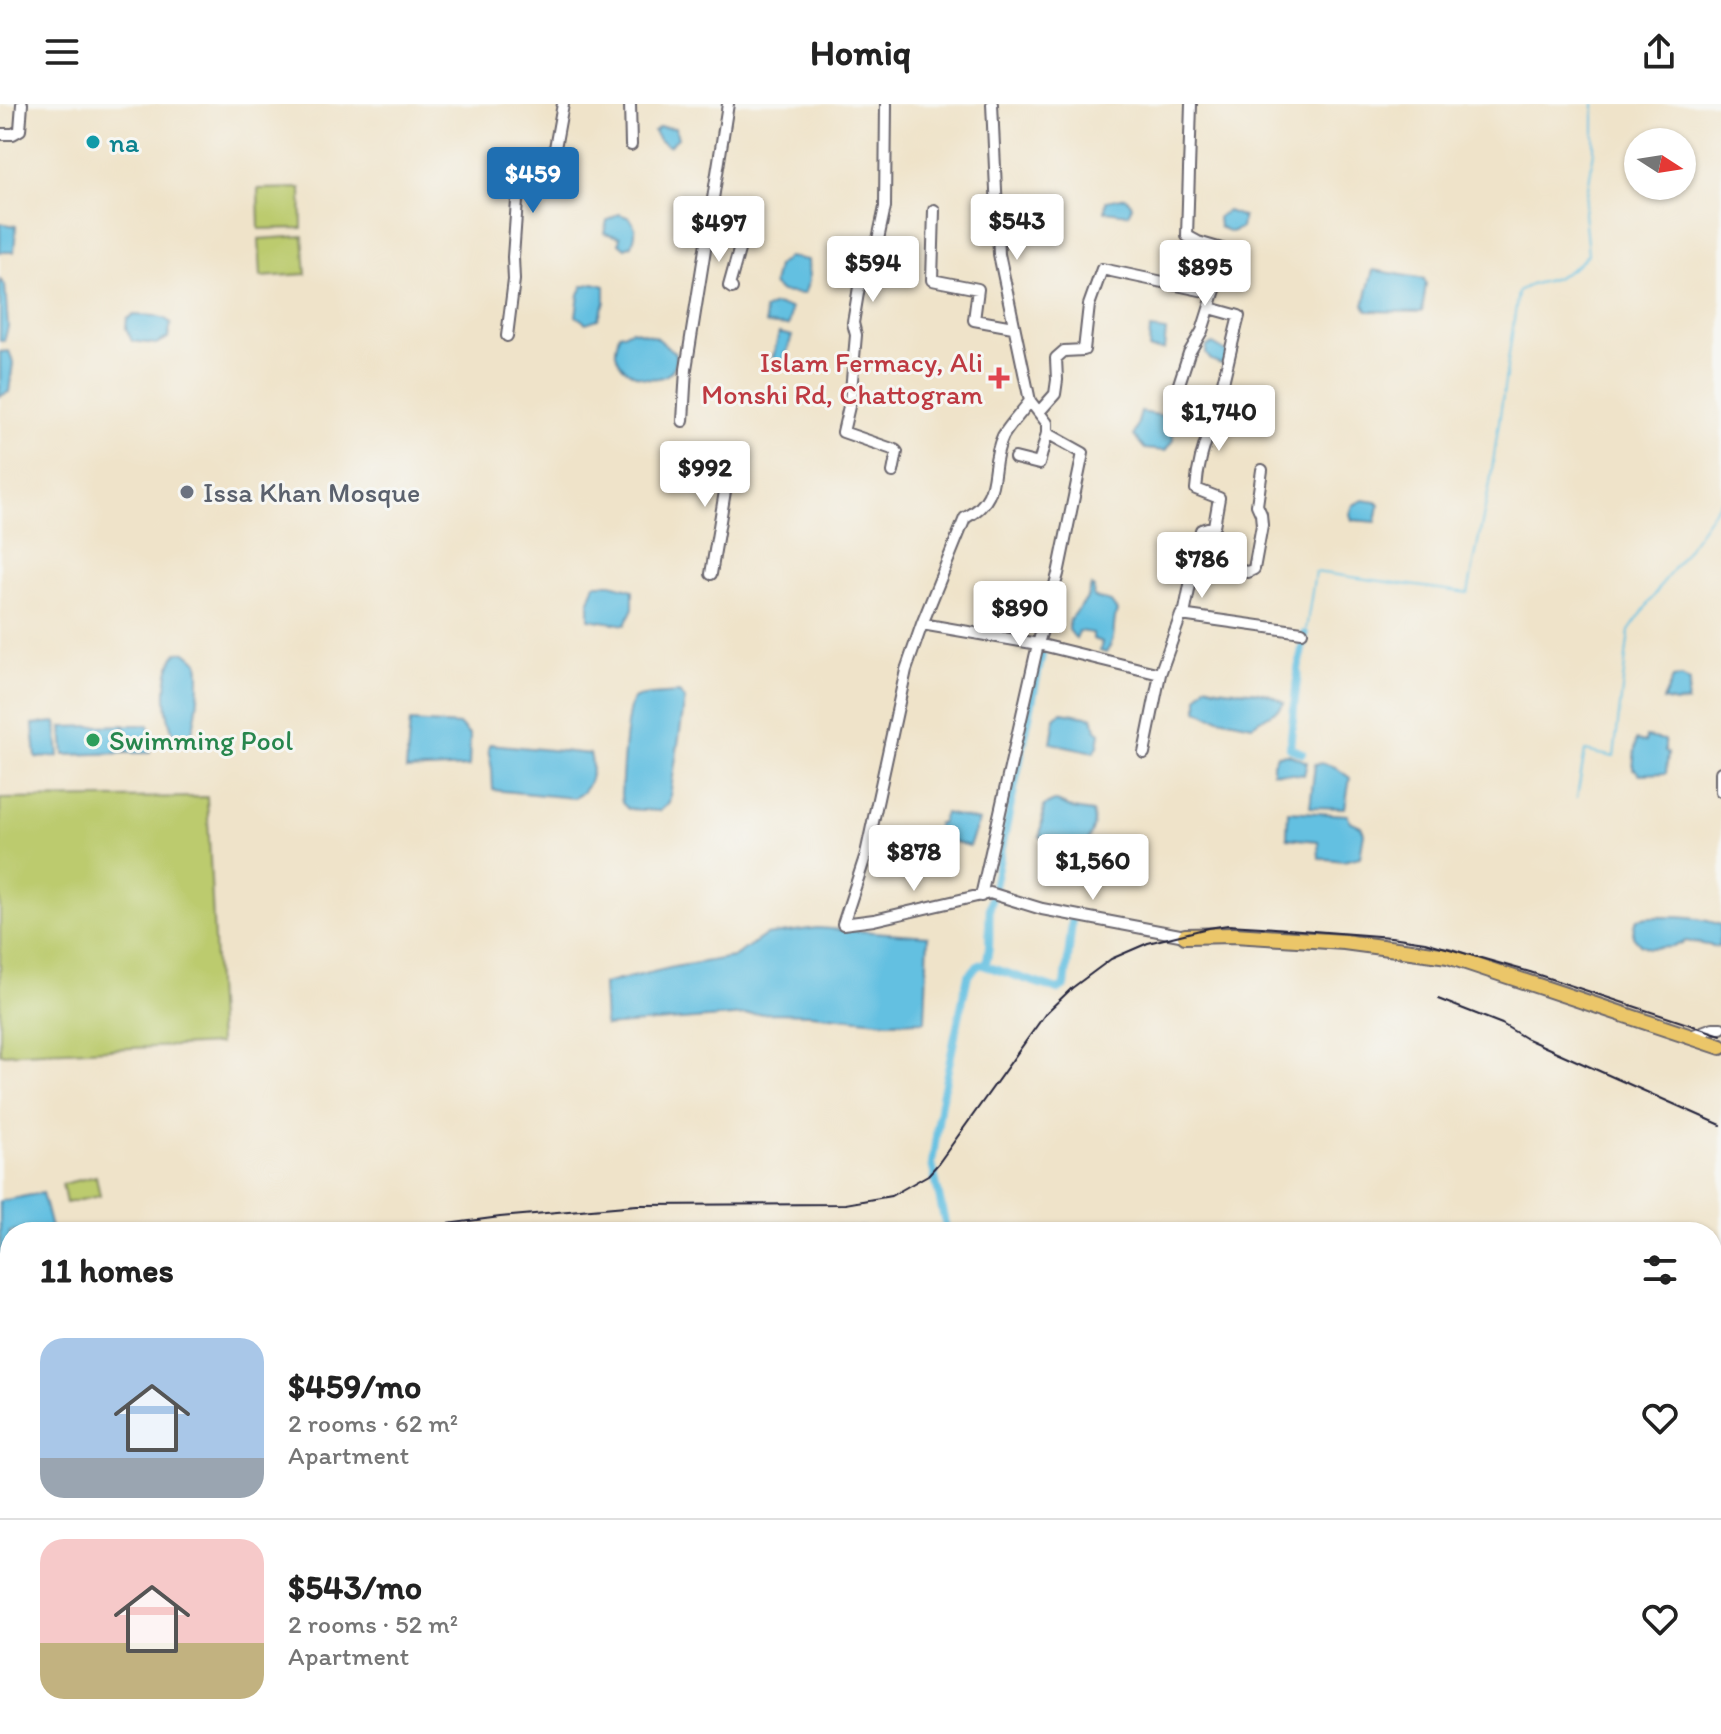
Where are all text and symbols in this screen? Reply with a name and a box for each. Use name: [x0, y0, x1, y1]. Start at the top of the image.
icon: menu: [40, 30, 84, 74]
icon: share: [1637, 30, 1681, 74]
text: Homiq: [810, 31, 911, 74]
place label: na: [109, 125, 140, 159]
north arrow: [1624, 128, 1696, 200]
map controls: [1624, 128, 1696, 200]
marker: na: [84, 133, 102, 151]
pin: $459: [486, 147, 580, 215]
text: $459: [505, 157, 561, 189]
pin: $543: [970, 194, 1064, 262]
pin: $497: [672, 196, 766, 264]
text: $543: [989, 204, 1045, 236]
text: $497: [691, 206, 747, 238]
pin: $594: [826, 236, 920, 304]
pin: $895: [1158, 240, 1252, 308]
text: $594: [845, 246, 901, 278]
text: $895: [1178, 250, 1232, 282]
place label: Islam Fermacy, Ali Monshi Rd, Chattogram: [701, 345, 983, 411]
marker: Islam Fermacy, Ali Monshi Rd, Chattogram: [990, 369, 1008, 387]
pin: $1,740: [1154, 385, 1284, 453]
text: $1,740: [1181, 395, 1257, 427]
pin: $992: [658, 441, 752, 509]
text: $992: [678, 451, 732, 483]
place label: Issa Khan Mosque: [203, 475, 420, 509]
marker: Issa Khan Mosque: [178, 483, 196, 501]
pin: $786: [1155, 532, 1249, 600]
text: $786: [1175, 542, 1229, 574]
pin: $890: [973, 581, 1067, 649]
text: $890: [991, 591, 1049, 623]
place label: Swimming Pool: [109, 723, 293, 757]
marker: Swimming Pool: [84, 731, 102, 749]
pin: $878: [867, 825, 961, 893]
pin: $1,560: [1028, 834, 1158, 902]
text: $878: [887, 835, 941, 867]
text: $1,560: [1056, 844, 1130, 876]
icon: filters: [1638, 1248, 1682, 1292]
text: 11 homes: [40, 1250, 174, 1291]
text: $459/mo: [288, 1366, 421, 1407]
icon: home: [104, 1370, 200, 1466]
icon: heart: [1638, 1396, 1682, 1440]
text: 2 rooms · 62 m²: [288, 1407, 458, 1439]
text: Apartment: [288, 1439, 409, 1471]
text: $543/mo: [288, 1567, 422, 1608]
icon: home: [104, 1571, 200, 1667]
icon: heart: [1638, 1597, 1682, 1641]
text: 2 rooms · 52 m²: [288, 1608, 458, 1640]
text: Apartment: [288, 1640, 409, 1672]

